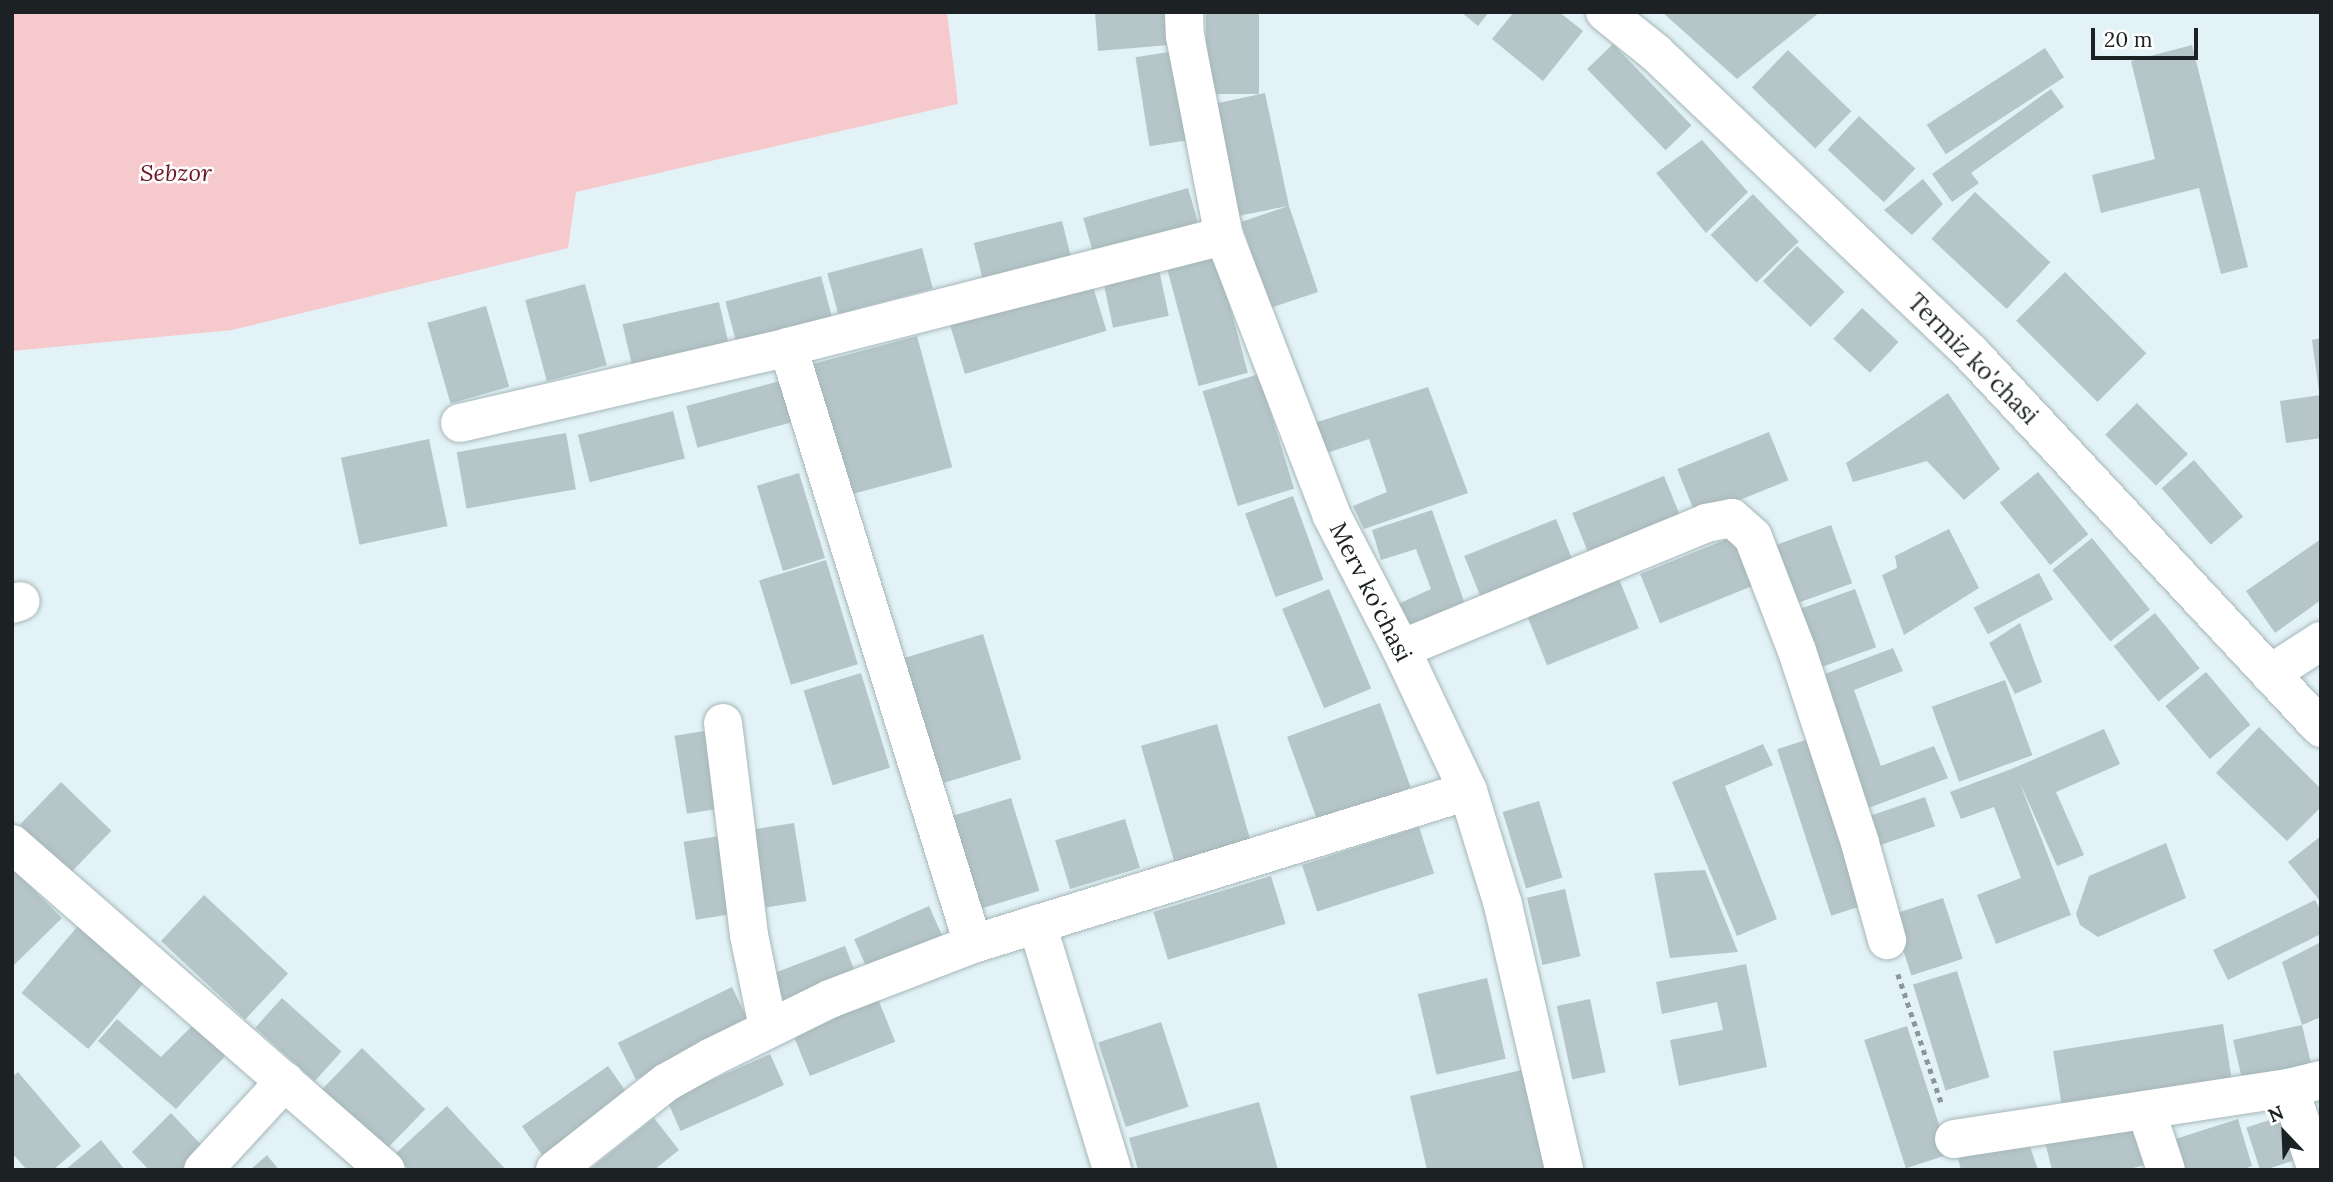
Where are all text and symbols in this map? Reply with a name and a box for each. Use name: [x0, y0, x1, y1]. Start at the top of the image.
scale bar: [2095, 14, 2202, 58]
text: 20 m: [2104, 26, 2153, 53]
park label: Sebzor: [140, 159, 212, 187]
street label: Termiz ko'chasi: [1902, 288, 2044, 430]
street label: Merv ko'chasi: [1324, 518, 1418, 666]
north arrow: [2249, 1098, 2319, 1168]
text: N: [2264, 1100, 2287, 1128]

